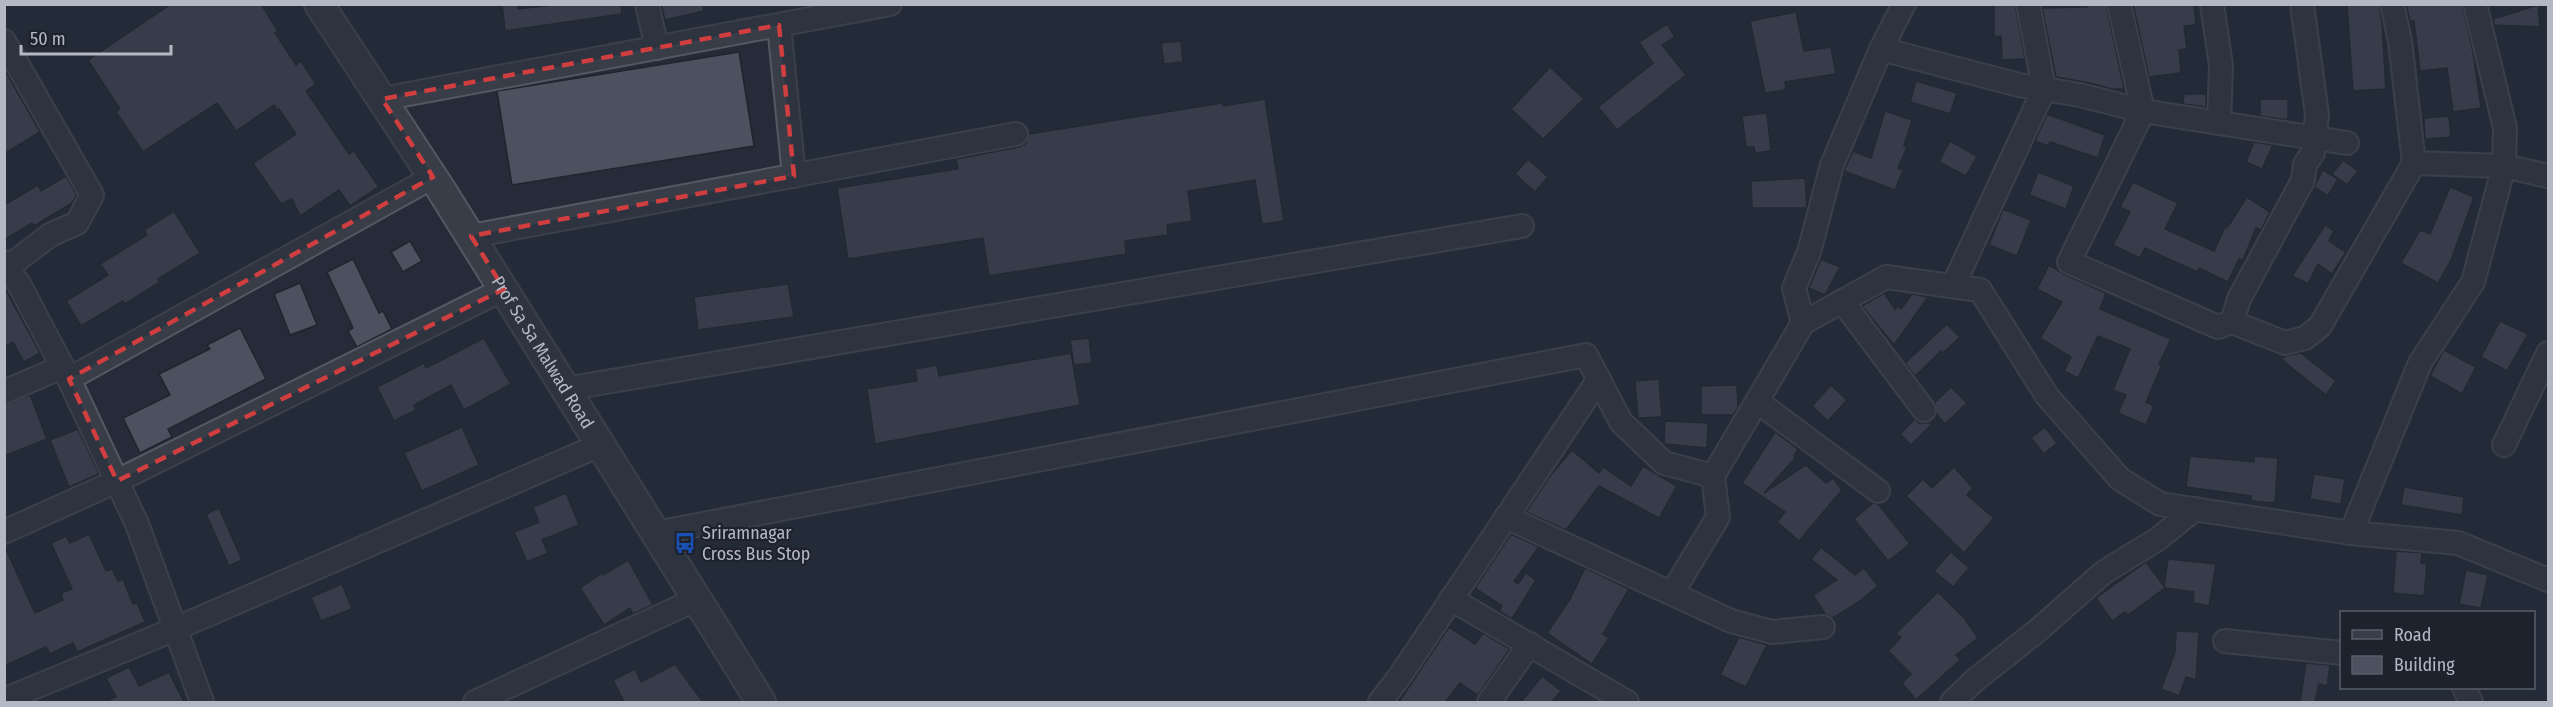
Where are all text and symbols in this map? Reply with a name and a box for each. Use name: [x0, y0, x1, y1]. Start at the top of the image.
scale bar: [21, 18, 171, 56]
text: 50 m: [30, 28, 66, 50]
street label: Prof Sa Sa Malwad Road: [487, 272, 599, 433]
place label: Sriramnagar Cross Bus Stop: [702, 522, 810, 565]
bus stop icon: Sriramnagar Cross Bus Stop: [673, 531, 697, 555]
legend: [2340, 611, 2535, 689]
text: Road: [2394, 624, 2431, 646]
text: Building: [2394, 654, 2455, 676]

